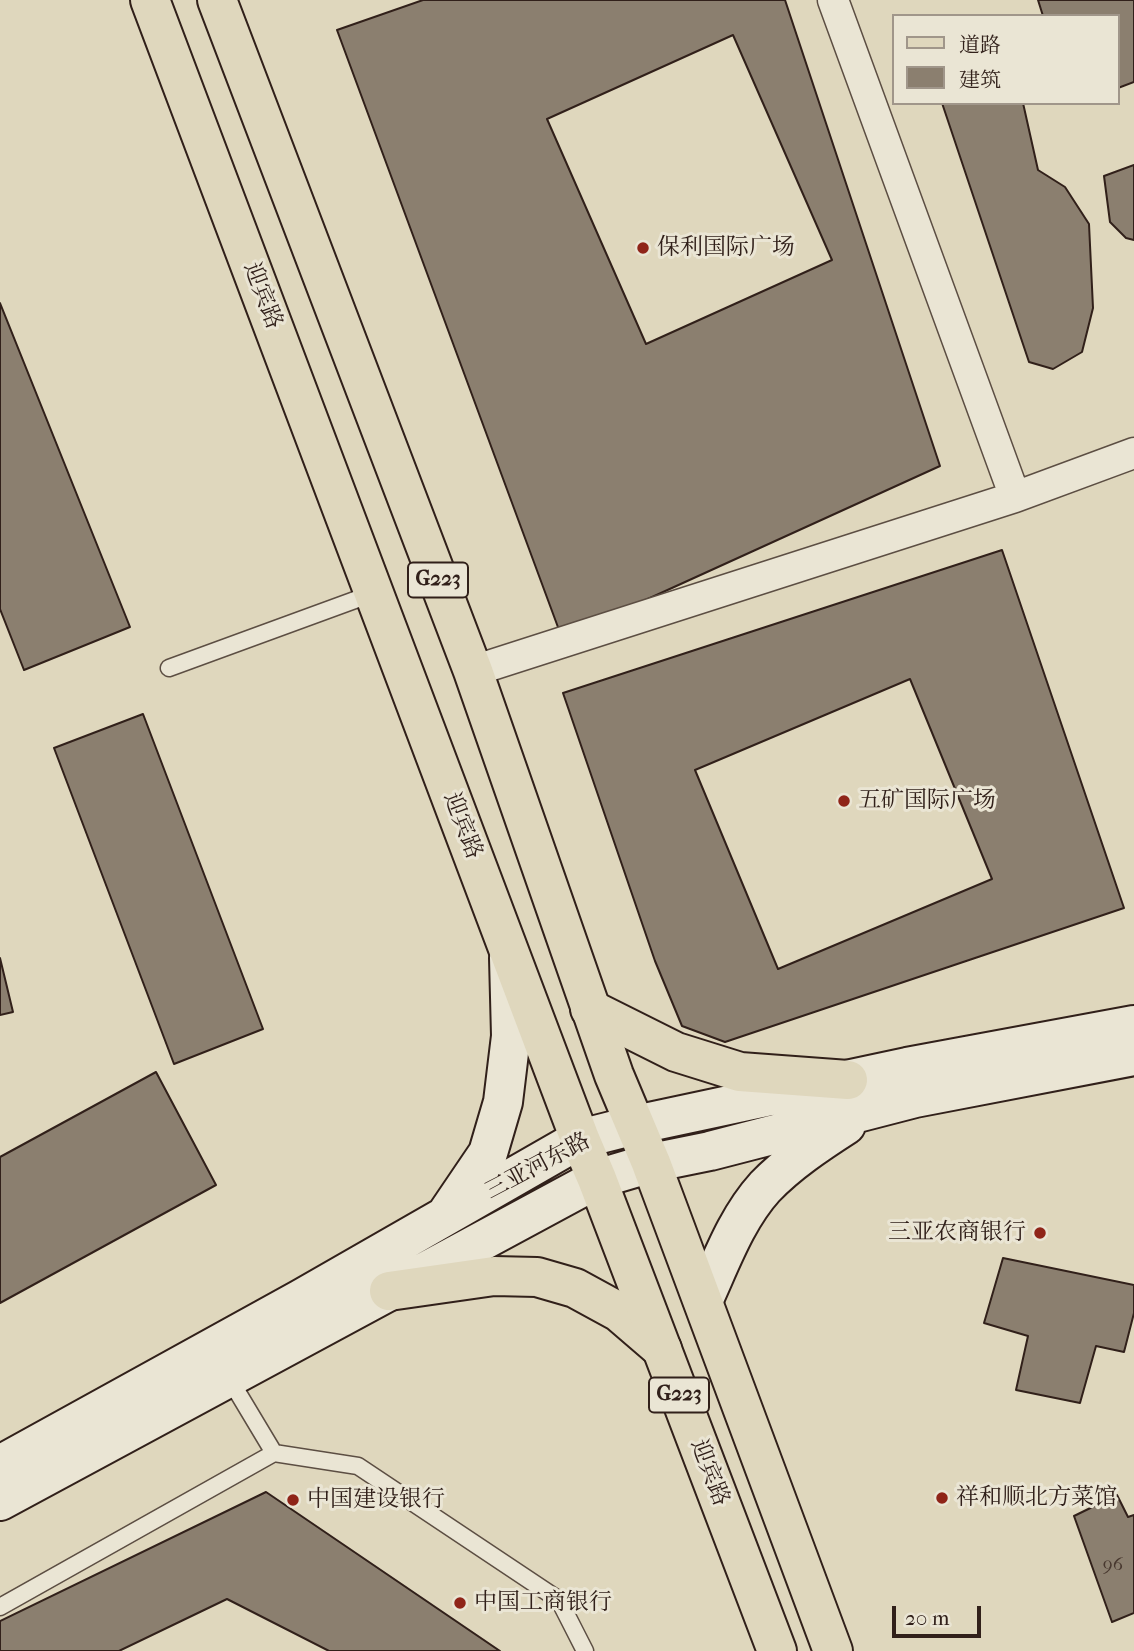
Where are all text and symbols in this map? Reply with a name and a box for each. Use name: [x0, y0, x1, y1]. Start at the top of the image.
legend: [892, 14, 1120, 105]
text: 道路: [959, 33, 1001, 57]
text: 建筑: [959, 68, 1001, 92]
place label: 保利国际广场: [657, 234, 795, 262]
marker: 保利国际广场: [635, 240, 651, 256]
street label: 迎宾路: [237, 259, 287, 333]
road number: G223: [408, 562, 468, 598]
place label: 五矿国际广场: [858, 787, 996, 815]
street label: 迎宾路: [437, 789, 487, 863]
marker: 五矿国际广场: [836, 793, 852, 809]
street label: 三亚河东路: [481, 1128, 595, 1206]
place label: 三亚农商银行: [888, 1219, 1026, 1247]
marker: 三亚农商银行: [1032, 1225, 1048, 1241]
road number: G223: [649, 1378, 709, 1412]
street label: 迎宾路: [684, 1436, 734, 1510]
place label: 祥和顺北方菜馆: [956, 1484, 1117, 1512]
place label: 中国建设银行: [307, 1486, 445, 1514]
marker: 祥和顺北方菜馆: [934, 1490, 950, 1506]
marker: 中国建设银行: [285, 1492, 301, 1508]
house number: 96: [1103, 1554, 1123, 1576]
place label: 中国工商银行: [474, 1589, 612, 1617]
scale bar: [896, 1592, 985, 1636]
marker: 中国工商银行: [452, 1595, 468, 1611]
text: 20 m: [905, 1606, 949, 1630]

